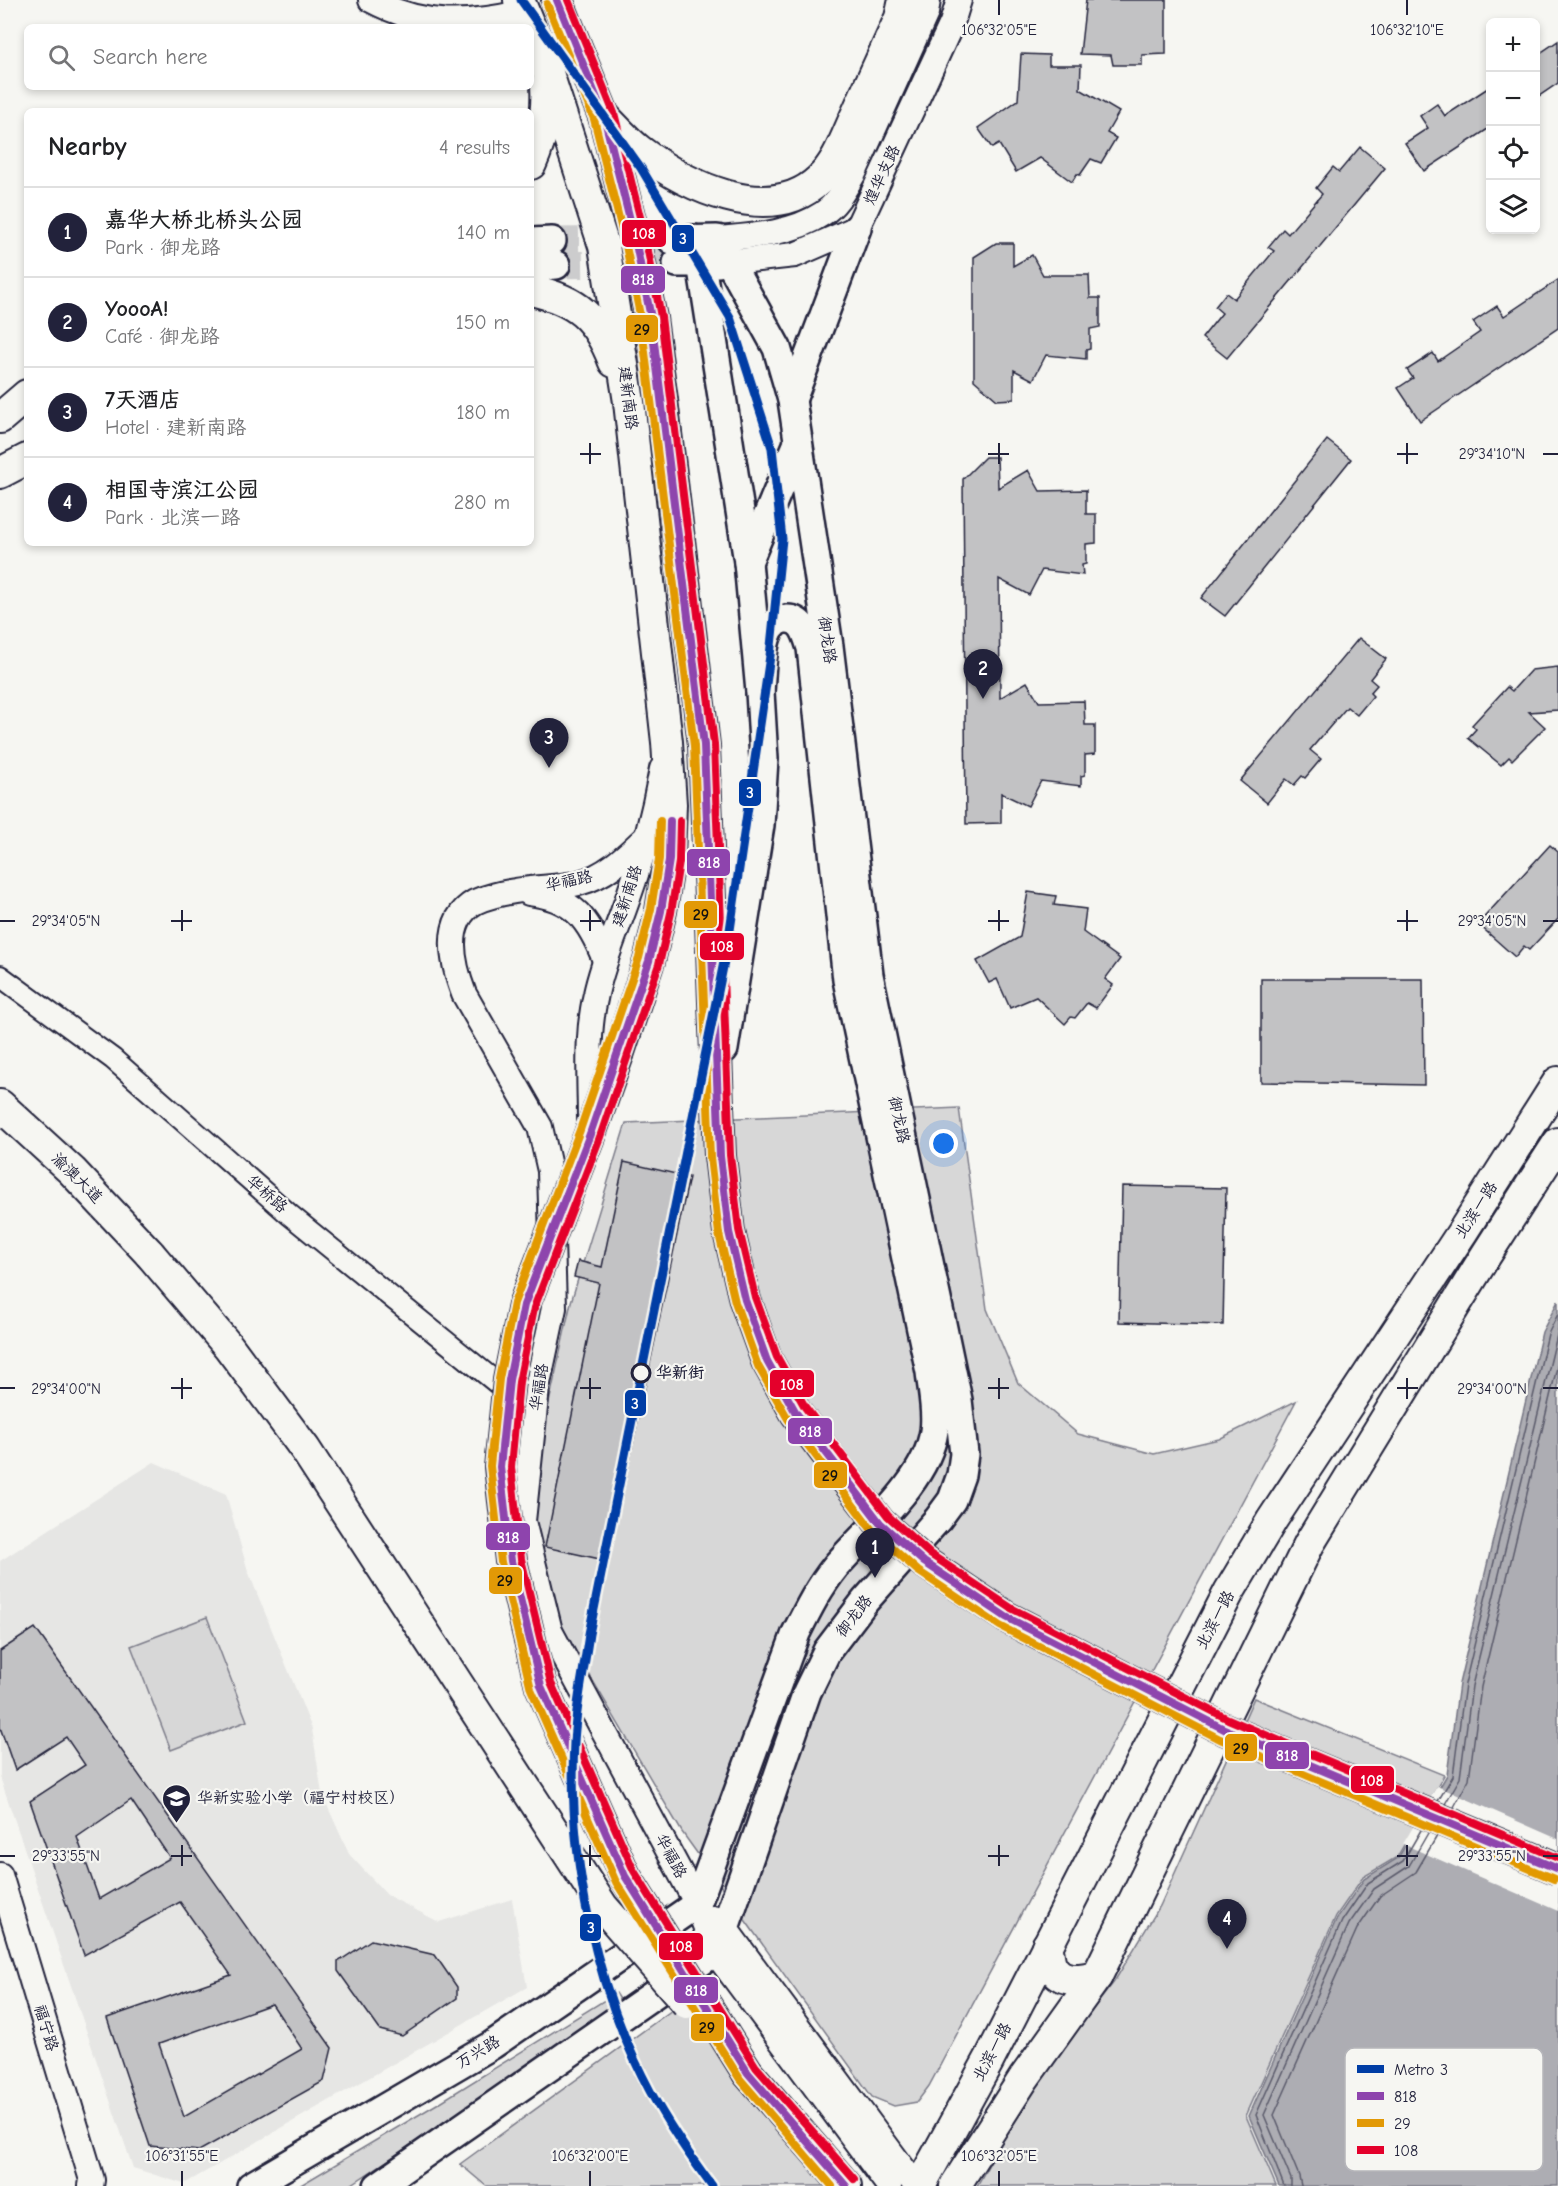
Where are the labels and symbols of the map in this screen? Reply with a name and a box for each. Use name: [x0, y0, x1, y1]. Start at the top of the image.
text: 106°32'05"E: [961, 21, 1037, 39]
text: 106°32'10"E: [1370, 21, 1444, 39]
street label: 煌华支路: [860, 142, 904, 208]
line badge: 108: [621, 219, 667, 248]
line badge: 3: [671, 224, 695, 253]
text: 108: [632, 225, 656, 243]
text: 3: [679, 230, 687, 248]
line badge: 818: [620, 265, 666, 294]
text: 818: [632, 271, 654, 289]
line badge: 29: [625, 314, 659, 343]
text: 29: [634, 321, 650, 339]
street label: 建新南路: [615, 365, 641, 431]
text: 29°34'10"N: [1459, 445, 1525, 463]
street label: 御龙路: [815, 615, 839, 665]
pin: 2: [964, 650, 1002, 699]
pin: 3: [530, 718, 568, 768]
line badge: 3: [738, 778, 762, 807]
text: 3: [746, 784, 754, 802]
line badge: 818: [686, 848, 731, 877]
text: 818: [698, 854, 720, 872]
street label: 建新南路: [609, 863, 645, 929]
street label: 华福路: [544, 867, 594, 895]
line badge: 29: [683, 900, 718, 929]
text: 29: [693, 906, 709, 924]
text: 29°34'05"N: [32, 912, 100, 930]
text: 29°34'05"N: [1458, 912, 1526, 930]
line badge: 108: [699, 932, 745, 961]
text: 108: [710, 938, 734, 956]
street label: 御龙路: [885, 1095, 913, 1145]
your location: [929, 1129, 958, 1158]
street label: 渝澳大道: [48, 1149, 106, 1207]
street label: 华桥路: [243, 1171, 291, 1217]
street label: 北滨一路: [1451, 1178, 1501, 1242]
street label: 华福路: [526, 1362, 552, 1412]
marker: 华新街: [631, 1363, 651, 1383]
place label: 华新街: [656, 1364, 704, 1382]
line badge: 108: [769, 1369, 815, 1398]
text: 108: [780, 1376, 804, 1394]
text: 29°34'00"N: [31, 1380, 101, 1398]
text: 29°34'00"N: [1457, 1380, 1527, 1398]
line badge: 3: [624, 1389, 647, 1417]
text: 3: [631, 1395, 639, 1413]
line badge: 818: [787, 1417, 833, 1445]
text: 818: [799, 1423, 821, 1441]
line badge: 29: [813, 1461, 848, 1489]
text: 29: [822, 1467, 838, 1485]
line badge: 818: [485, 1522, 531, 1551]
pin: 1: [856, 1528, 894, 1578]
text: 818: [497, 1529, 519, 1547]
line badge: 29: [488, 1566, 523, 1595]
text: 29: [497, 1572, 513, 1590]
street label: 北滨一路: [1192, 1588, 1238, 1652]
street label: 御龙路: [832, 1592, 876, 1640]
line badge: 29: [1224, 1733, 1258, 1762]
text: 29: [1233, 1740, 1249, 1758]
line badge: 818: [1264, 1741, 1310, 1770]
text: 818: [1276, 1747, 1298, 1765]
line badge: 108: [1350, 1765, 1395, 1794]
text: 108: [1360, 1772, 1384, 1790]
school or university icon: 华新实验小学（福宁村校区）: [160, 1782, 192, 1824]
place label: 华新实验小学（福宁村校区）: [197, 1789, 405, 1807]
street label: 华福路: [652, 1831, 690, 1881]
text: 29°33'55"N: [32, 1847, 100, 1865]
text: 29°33'55"N: [1458, 1847, 1526, 1865]
pin: 4: [1208, 1900, 1246, 1949]
line badge: 3: [579, 1913, 602, 1942]
text: 3: [587, 1919, 595, 1937]
line badge: 108: [658, 1932, 704, 1961]
text: 108: [669, 1938, 693, 1956]
line badge: 818: [673, 1976, 719, 2004]
text: 818: [685, 1982, 707, 2000]
street label: 福宁路: [30, 2002, 62, 2054]
line badge: 29: [690, 2013, 725, 2042]
text: 29: [699, 2019, 715, 2037]
street label: 北滨一路: [969, 2020, 1015, 2084]
street label: 万兴路: [453, 2032, 503, 2072]
legend: [1345, 2048, 1543, 2171]
text: Metro 3: [1394, 2061, 1448, 2079]
text: 818: [1394, 2088, 1417, 2106]
text: 29: [1394, 2115, 1411, 2133]
text: 108: [1394, 2142, 1418, 2160]
text: 106°31'55"E: [146, 2147, 218, 2165]
text: 106°32'00"E: [552, 2147, 628, 2165]
text: 106°32'05"E: [961, 2147, 1037, 2165]

